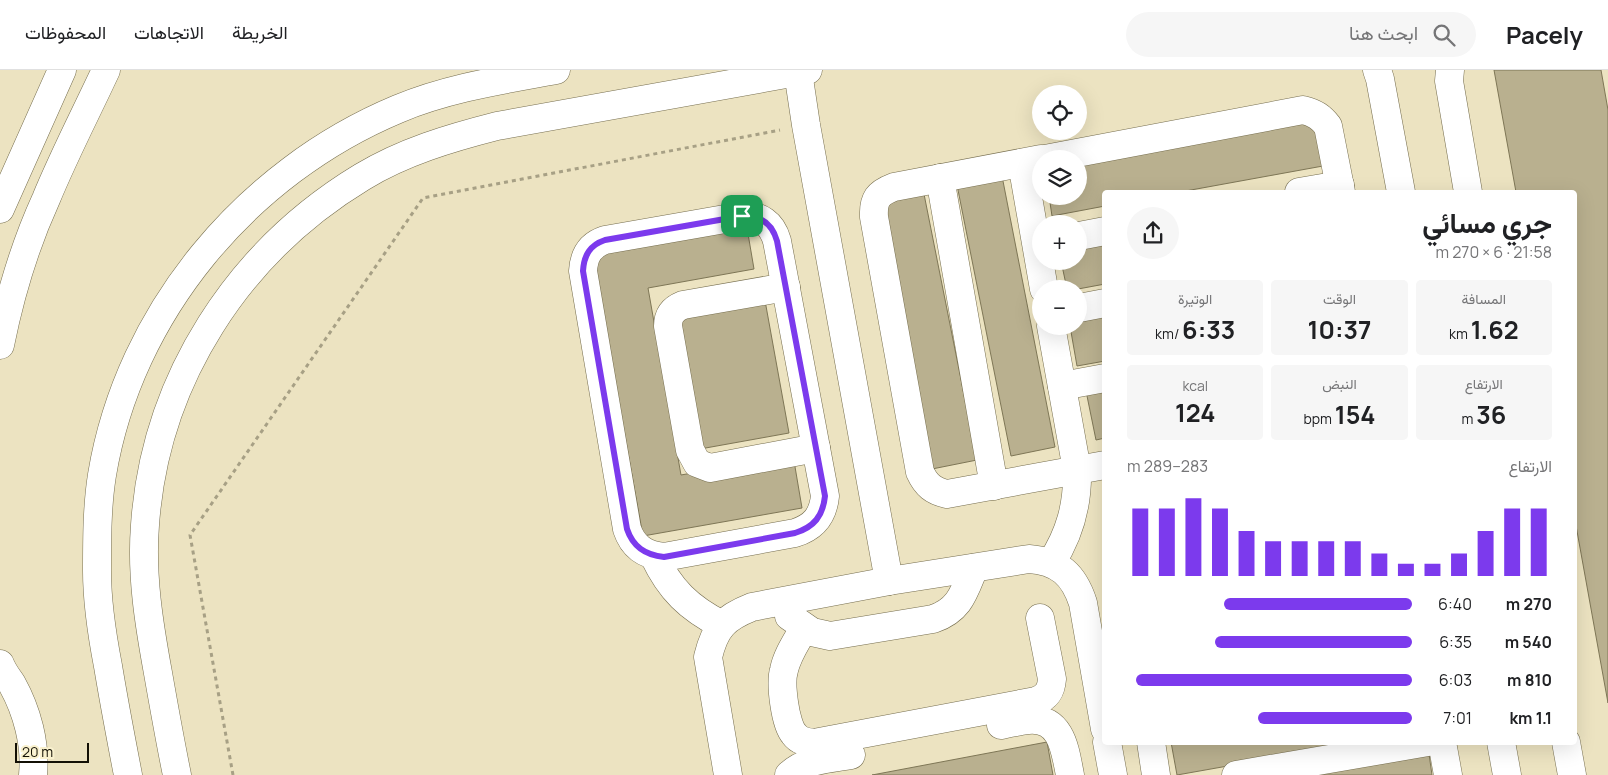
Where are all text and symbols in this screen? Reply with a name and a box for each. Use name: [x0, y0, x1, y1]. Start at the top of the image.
search box: [1126, 12, 1476, 57]
text: Pacely: [1506, 18, 1583, 51]
text: المحفوظات: [25, 20, 106, 44]
text: الاتجاهات: [134, 20, 204, 44]
text: الخريطة: [232, 20, 288, 44]
text: ابحث هنا: [1349, 20, 1418, 46]
icon: search: [1430, 21, 1458, 49]
map controls: [1032, 85, 1087, 335]
button: locate: [1032, 85, 1087, 140]
button: layers: [1032, 150, 1087, 205]
pin: [721, 195, 763, 237]
icon: arrive: [728, 202, 756, 230]
text: جري مسائي: [1422, 203, 1552, 241]
button: share: [1127, 207, 1179, 259]
button: +: [1032, 215, 1087, 270]
text: 21:58 · 6 × 270 m: [1435, 241, 1552, 263]
button: −: [1032, 280, 1087, 335]
text: الوتيرة: [1178, 289, 1212, 308]
text: الوقت: [1323, 289, 1356, 308]
text: المسافة: [1462, 289, 1506, 308]
text: 6:33: [1182, 312, 1235, 347]
text: 10:37: [1308, 312, 1371, 347]
text: 1.62: [1471, 312, 1519, 347]
text: /km: [1155, 324, 1182, 343]
text: km: [1449, 324, 1471, 343]
text: النبض: [1322, 374, 1357, 393]
text: الارتفاع: [1465, 374, 1503, 393]
text: kcal: [1182, 376, 1208, 395]
text: 124: [1175, 395, 1215, 430]
text: 154: [1335, 397, 1376, 432]
text: 36: [1476, 397, 1506, 432]
text: bpm: [1303, 409, 1335, 428]
text: m: [1461, 409, 1476, 428]
text: 283–289 m: [1127, 455, 1208, 477]
text: الارتفاع: [1509, 455, 1552, 477]
text: 6:40: [1438, 593, 1472, 615]
text: 270 m: [1506, 593, 1552, 615]
text: 6:35: [1439, 631, 1472, 653]
text: 540 m: [1505, 631, 1552, 653]
text: 6:03: [1439, 669, 1472, 691]
text: 810 m: [1507, 669, 1552, 691]
text: 7:01: [1443, 707, 1472, 729]
text: 1.1 km: [1509, 707, 1552, 729]
scale bar: [15, 740, 89, 763]
text: 20 m: [22, 742, 53, 761]

